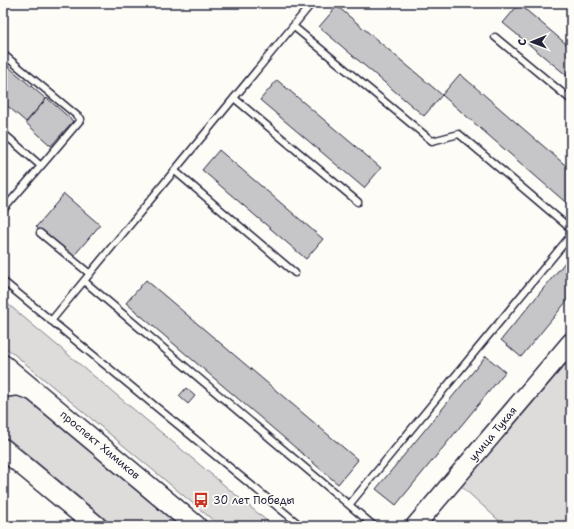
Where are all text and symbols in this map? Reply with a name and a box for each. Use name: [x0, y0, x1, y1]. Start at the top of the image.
north arrow: [512, 22, 552, 62]
text: С: [515, 38, 530, 46]
street label: улица Тукая: [466, 403, 520, 465]
street label: проспект Химиков: [57, 407, 143, 483]
bus stop icon: 30 лет Победы: [192, 491, 210, 509]
place label: 30 лет Победы: [213, 493, 295, 508]

